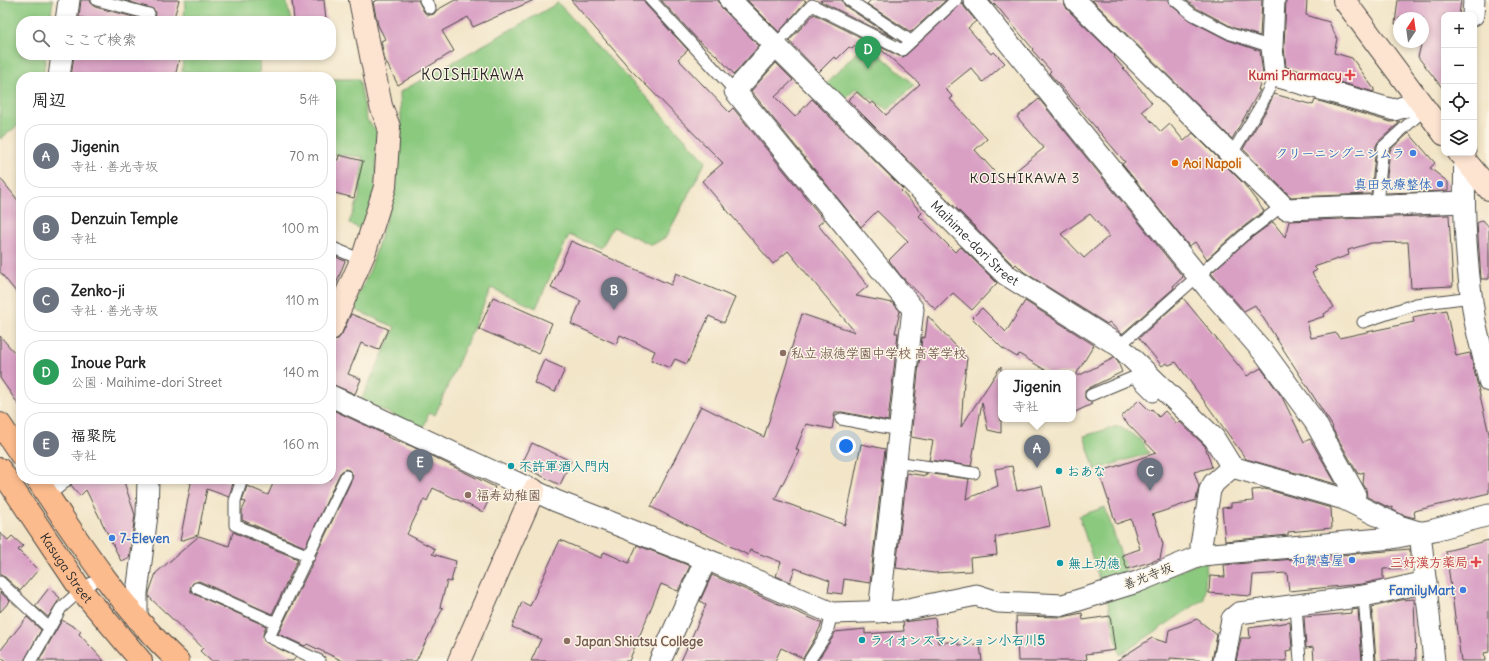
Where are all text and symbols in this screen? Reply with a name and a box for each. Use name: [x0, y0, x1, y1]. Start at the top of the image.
north arrow: [1393, 12, 1429, 48]
map controls: [1441, 12, 1477, 156]
button: +: [1441, 12, 1477, 48]
search box: [16, 16, 336, 60]
icon: search: [30, 27, 52, 49]
text: ここで検索: [62, 30, 137, 49]
pin: D: [855, 36, 881, 69]
button: −: [1441, 48, 1477, 84]
district label: KOISHIKAWA: [421, 65, 525, 84]
place label: Kumi Pharmacy: [1248, 67, 1342, 84]
marker: Kumi Pharmacy: [1345, 70, 1355, 80]
button: locate: [1441, 84, 1477, 120]
text: 周辺: [32, 89, 66, 111]
text: 5件: [300, 91, 320, 108]
button: layers: [1441, 120, 1477, 156]
text: Jigenin: [71, 137, 119, 156]
place label: クリーニングニシムラ: [1275, 145, 1405, 162]
text: A: [42, 148, 50, 165]
text: 70 m: [290, 148, 319, 165]
marker: クリーニングニシムラ: [1408, 148, 1418, 158]
place label: Aoi Napoli: [1183, 155, 1242, 172]
text: 寺社 · 善光寺坂: [71, 158, 158, 175]
marker: Aoi Napoli: [1170, 158, 1180, 168]
district label: KOISHIKAWA 3: [970, 169, 1080, 187]
place label: 真田気療整体: [1354, 176, 1432, 193]
marker: 真田気療整体: [1435, 179, 1445, 189]
street label: Maihime-dori Street: [927, 196, 1023, 289]
text: Denzuin Temple: [71, 209, 178, 228]
text: B: [42, 220, 50, 237]
text: 100 m: [282, 220, 319, 237]
text: 寺社: [71, 230, 97, 247]
pin: B: [601, 277, 627, 310]
text: Zenko-ji: [71, 281, 125, 300]
text: C: [42, 292, 50, 309]
text: 110 m: [286, 292, 319, 309]
text: 寺社 · 善光寺坂: [71, 302, 158, 319]
place label: 私立 淑徳学園中学校 高等学校: [791, 345, 966, 362]
marker: 私立 淑徳学園中学校 高等学校: [778, 348, 788, 358]
text: Inoue Park: [71, 353, 146, 372]
text: D: [41, 364, 51, 381]
text: 140 m: [283, 364, 319, 381]
popup: [998, 370, 1076, 422]
text: 公園 · Maihime-dori Street: [71, 374, 222, 391]
text: Jigenin: [1013, 377, 1061, 396]
text: 寺社: [1013, 398, 1039, 415]
text: 福聚院: [71, 426, 116, 445]
pin: A: [1024, 435, 1050, 468]
text: E: [42, 436, 50, 453]
text: 160 m: [283, 436, 319, 453]
your location: [836, 436, 856, 456]
text: 寺社: [71, 447, 97, 464]
pin: E: [407, 449, 433, 482]
place label: 不許軍酒入門内: [519, 458, 610, 475]
pin: C: [1137, 458, 1163, 491]
marker: 不許軍酒入門内: [506, 461, 516, 471]
place label: おあな: [1067, 463, 1106, 480]
marker: おあな: [1054, 466, 1064, 476]
place label: 福寿幼稚園: [476, 487, 541, 504]
marker: 福寿幼稚園: [463, 490, 473, 500]
street label: Kasuga Street: [36, 529, 97, 607]
place label: 7-Eleven: [120, 530, 170, 547]
marker: 7-Eleven: [107, 533, 117, 543]
place label: 和賀喜屋: [1292, 552, 1344, 569]
place label: 三好漢方薬局: [1390, 554, 1468, 571]
place label: 無上功徳: [1068, 555, 1120, 572]
marker: 和賀喜屋: [1347, 555, 1357, 565]
marker: 三好漢方薬局: [1471, 557, 1481, 567]
marker: 無上功徳: [1055, 558, 1065, 568]
street label: 善光寺坂: [1121, 559, 1175, 593]
place label: FamilyMart: [1389, 582, 1456, 599]
marker: FamilyMart: [1458, 585, 1468, 595]
place label: ライオンズマンション小石川5: [870, 632, 1045, 649]
place label: Japan Shiatsu College: [575, 633, 703, 650]
marker: ライオンズマンション小石川5: [857, 635, 867, 645]
marker: Japan Shiatsu College: [562, 636, 572, 646]

